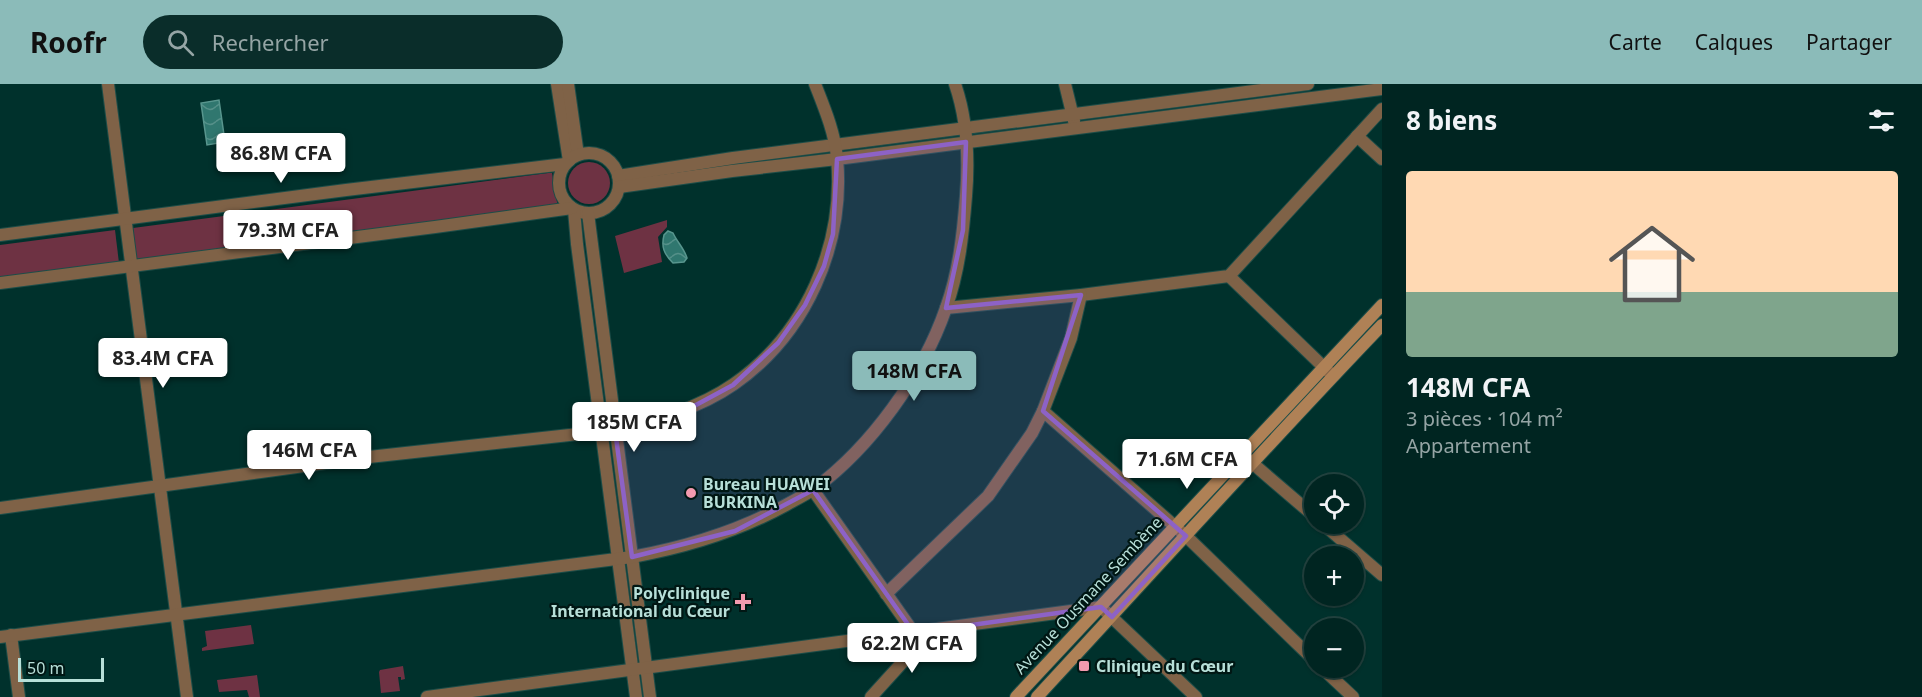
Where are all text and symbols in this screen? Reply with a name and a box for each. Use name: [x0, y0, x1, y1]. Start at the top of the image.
search box: [143, 15, 563, 69]
text: Roofr: [30, 23, 107, 61]
icon: search: [164, 26, 197, 59]
text: Rechercher: [212, 27, 329, 57]
text: Carte: [1609, 28, 1662, 56]
text: Calques: [1695, 28, 1773, 56]
text: Partager: [1806, 28, 1892, 56]
text: 8 biens: [1406, 102, 1497, 138]
icon: filters: [1865, 104, 1898, 137]
pin: 86.8M CFA: [212, 133, 350, 184]
text: 86.8M CFA: [230, 139, 332, 166]
pin: 79.3M CFA: [219, 210, 357, 261]
icon: home: [1598, 210, 1706, 318]
text: 79.3M CFA: [237, 216, 339, 243]
pin: 83.4M CFA: [94, 338, 232, 389]
text: 83.4M CFA: [112, 344, 214, 371]
pin: 148M CFA: [852, 351, 976, 402]
text: 148M CFA: [866, 357, 962, 384]
text: 148M CFA: [1406, 369, 1530, 405]
pin: 185M CFA: [572, 402, 696, 453]
text: 3 pièces · 104 m²: [1406, 405, 1563, 432]
text: 185M CFA: [586, 408, 682, 435]
pin: 146M CFA: [247, 430, 371, 481]
text: Appartement: [1406, 432, 1531, 459]
text: 146M CFA: [261, 436, 357, 463]
pin: 71.6M CFA: [1118, 439, 1256, 490]
text: 71.6M CFA: [1136, 445, 1238, 472]
place label: Bureau HUAWEI BURKINA: [703, 473, 830, 513]
map controls: [1304, 474, 1364, 678]
button: locate: [1304, 474, 1364, 534]
marker: Bureau HUAWEI BURKINA: [684, 486, 698, 500]
street label: Avenue Ousmane Sembène: [1009, 511, 1167, 679]
button: +: [1304, 546, 1364, 606]
place label: Polyclinique International du Cœur: [551, 582, 730, 622]
marker: Polyclinique International du Cœur: [734, 593, 752, 611]
button: −: [1304, 618, 1364, 678]
pin: 62.2M CFA: [843, 623, 981, 674]
text: 62.2M CFA: [861, 629, 963, 656]
scale bar: [18, 655, 104, 682]
place label: Clinique du Cœur: [1096, 655, 1233, 677]
text: 50 m: [27, 657, 64, 679]
marker: Clinique du Cœur: [1077, 659, 1091, 673]

